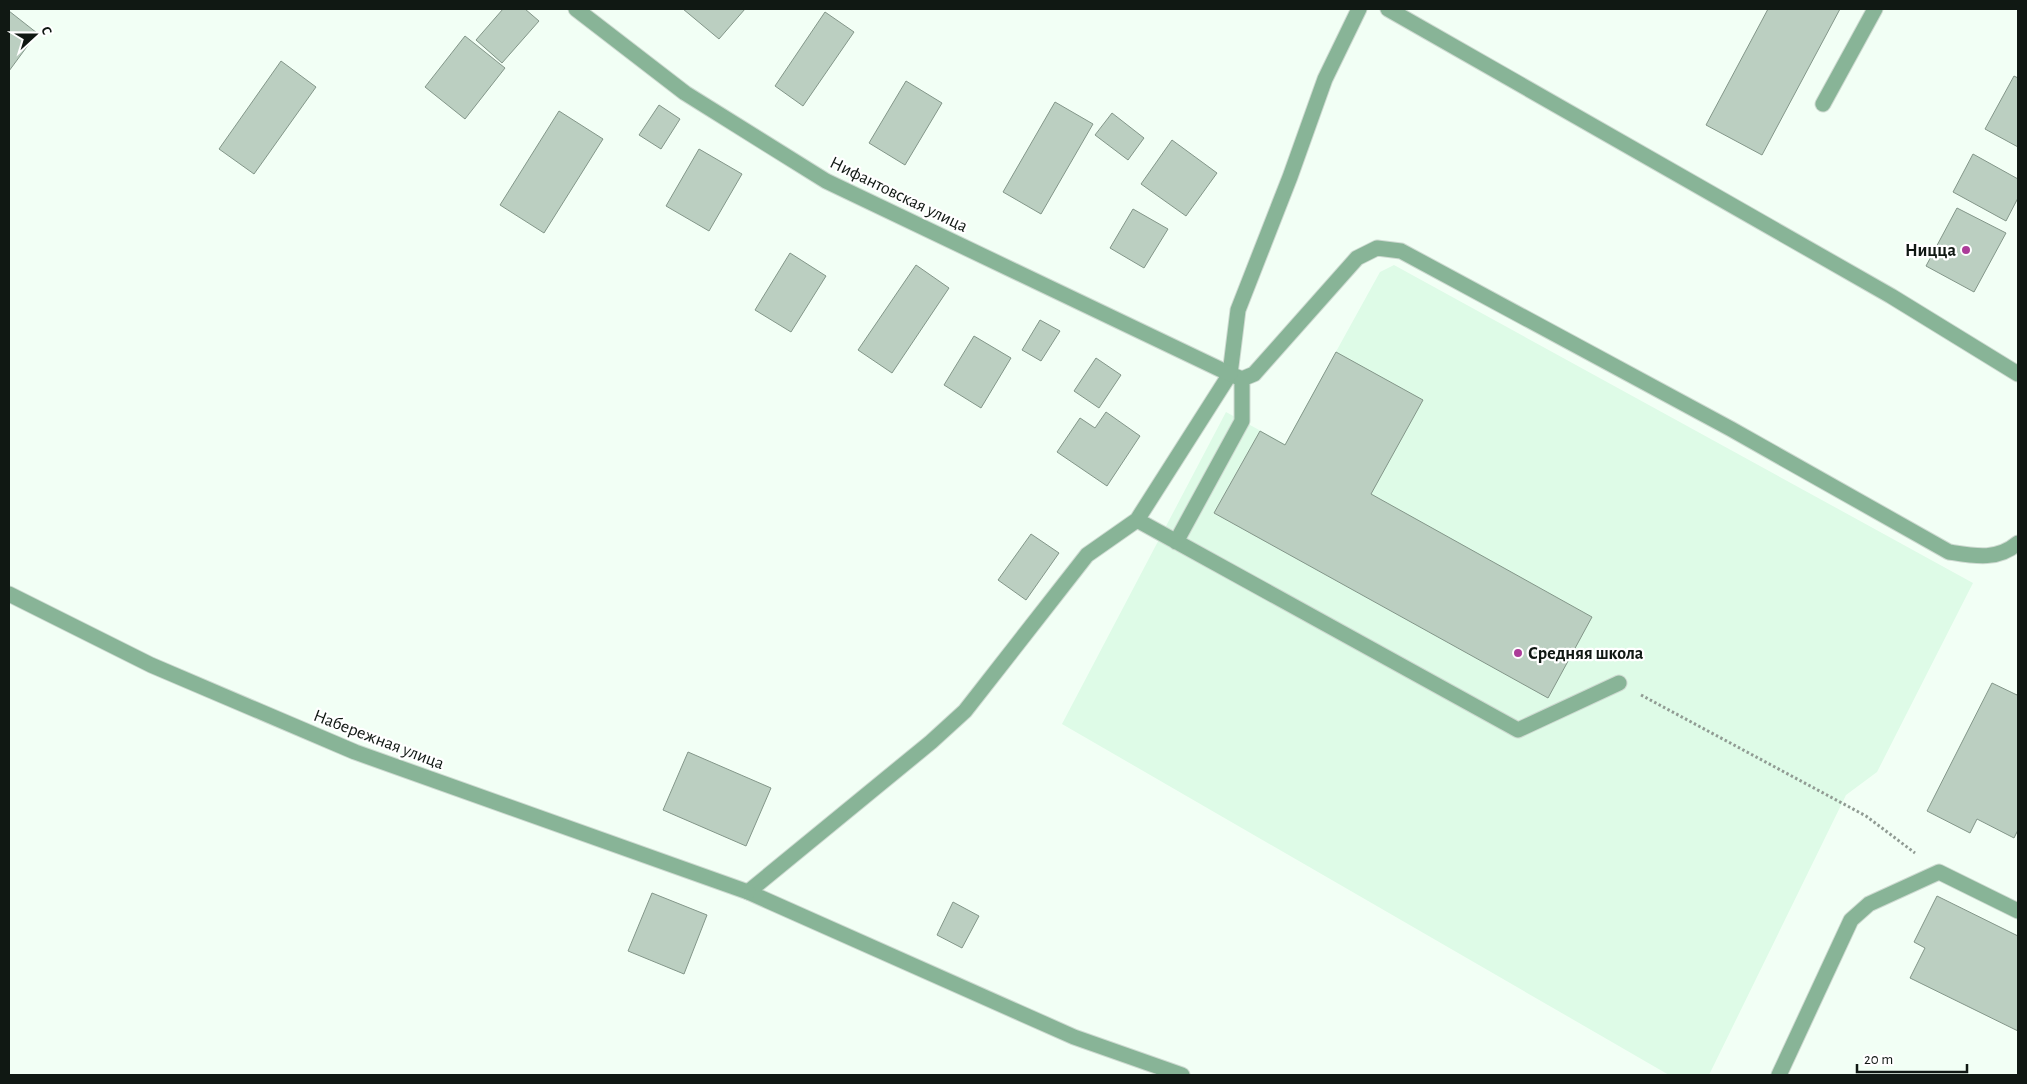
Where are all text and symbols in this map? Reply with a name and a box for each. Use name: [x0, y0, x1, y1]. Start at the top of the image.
north arrow: [10, 10, 60, 60]
text: С: [38, 25, 54, 37]
street label: Нифантовская улица: [827, 154, 970, 236]
place label: Ницца: [1905, 242, 1956, 260]
marker: Ницца: [1960, 244, 1972, 256]
place label: Средняя школа: [1528, 645, 1644, 663]
marker: Средняя школа: [1512, 647, 1524, 659]
street label: Набережная улица: [311, 706, 447, 773]
scale bar: [1857, 1042, 1967, 1074]
text: 20 m: [1864, 1052, 1893, 1067]

